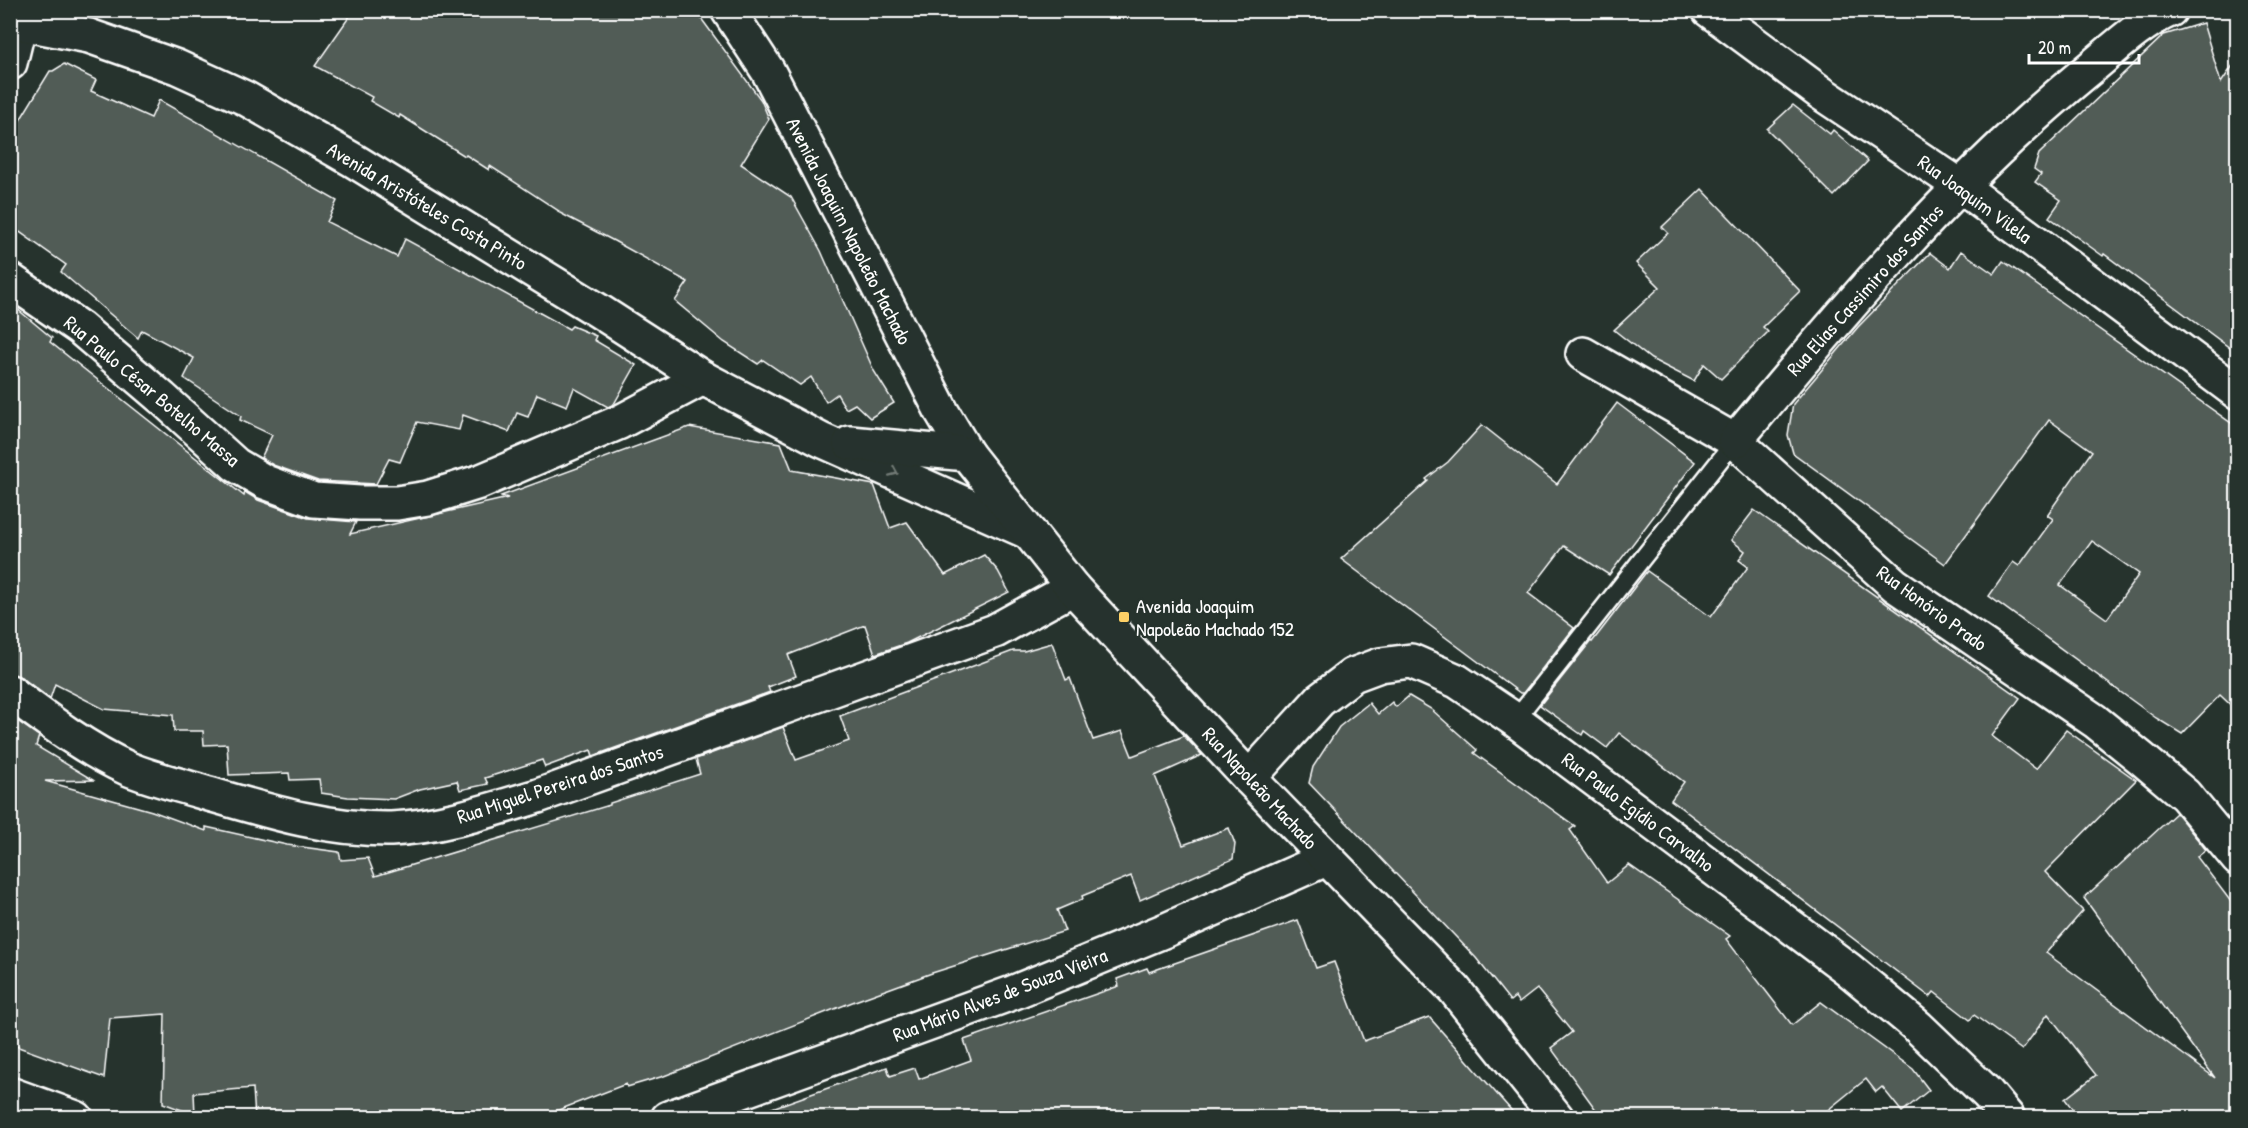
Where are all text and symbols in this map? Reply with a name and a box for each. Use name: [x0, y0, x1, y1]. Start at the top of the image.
scale bar: [2029, 27, 2138, 65]
text: 20 m: [2038, 35, 2071, 60]
street label: Avenida Joaquim Napoleão Machado: [780, 113, 918, 349]
street label: Avenida Aristóteles Costa Pinto: [322, 135, 532, 276]
street label: Rua Joaquim Vilela: [1913, 148, 2038, 249]
street label: Rua Elias Cassimiro dos Santos: [1780, 198, 1949, 381]
street label: Rua Paulo César Botelho Massa: [59, 309, 246, 472]
one-way arrow: [887, 465, 898, 477]
street label: Rua Honório Prado: [1872, 558, 1993, 657]
place label: Avenida Joaquim Napoleão Machado 152: [1136, 592, 1295, 642]
marker: Avenida Joaquim Napoleão Machado 152: [1117, 610, 1131, 624]
street label: Rua Napoleão Machado: [1197, 721, 1324, 855]
street label: Rua Miguel Pereira dos Santos: [453, 737, 667, 830]
street label: Rua Paulo Egídio Carvalho: [1557, 745, 1720, 878]
street label: Rua Mário Alves de Souza Vieira: [889, 941, 1111, 1048]

